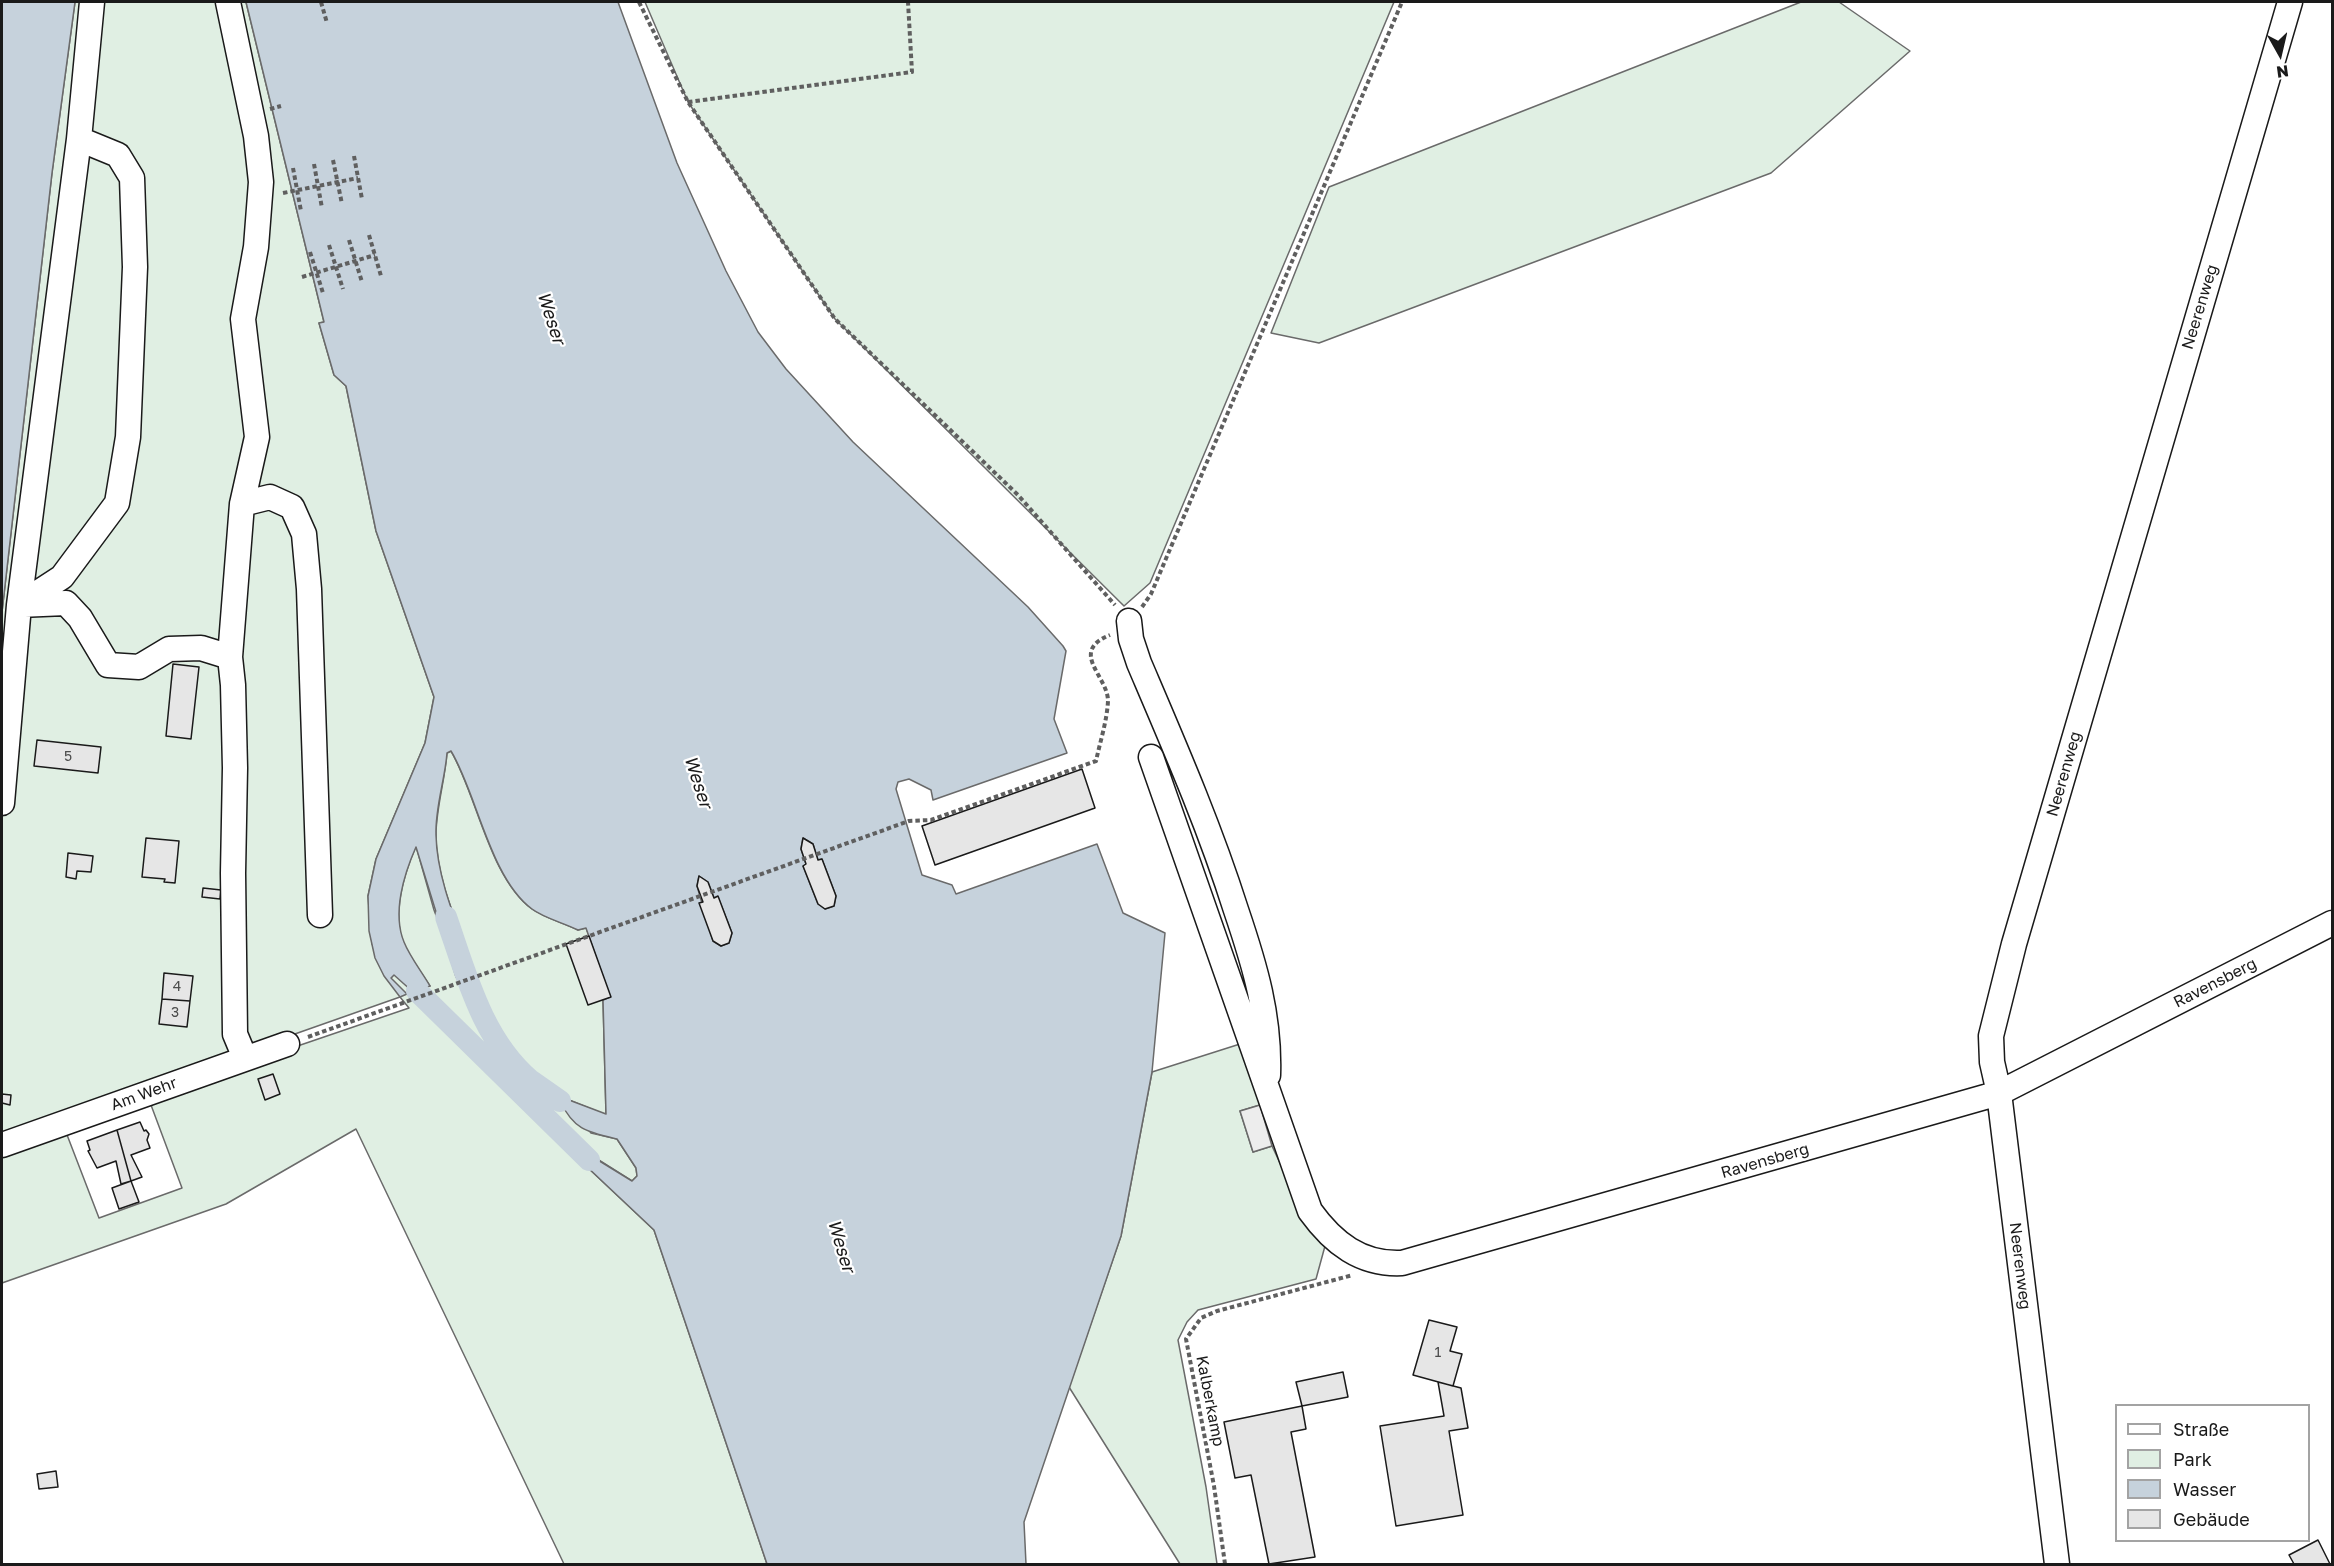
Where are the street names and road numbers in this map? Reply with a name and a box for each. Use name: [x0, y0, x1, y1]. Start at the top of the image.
street label: Neerenweg: [2178, 262, 2222, 352]
street label: Neerenweg: [2043, 729, 2085, 819]
street label: Ravensberg: [2170, 954, 2260, 1012]
street label: Am Wehr: [108, 1073, 180, 1115]
street label: Ravensberg: [1719, 1139, 1811, 1183]
street label: Neerenweg: [2005, 1221, 2035, 1311]
street label: Kalberkamp: [1192, 1354, 1228, 1448]

